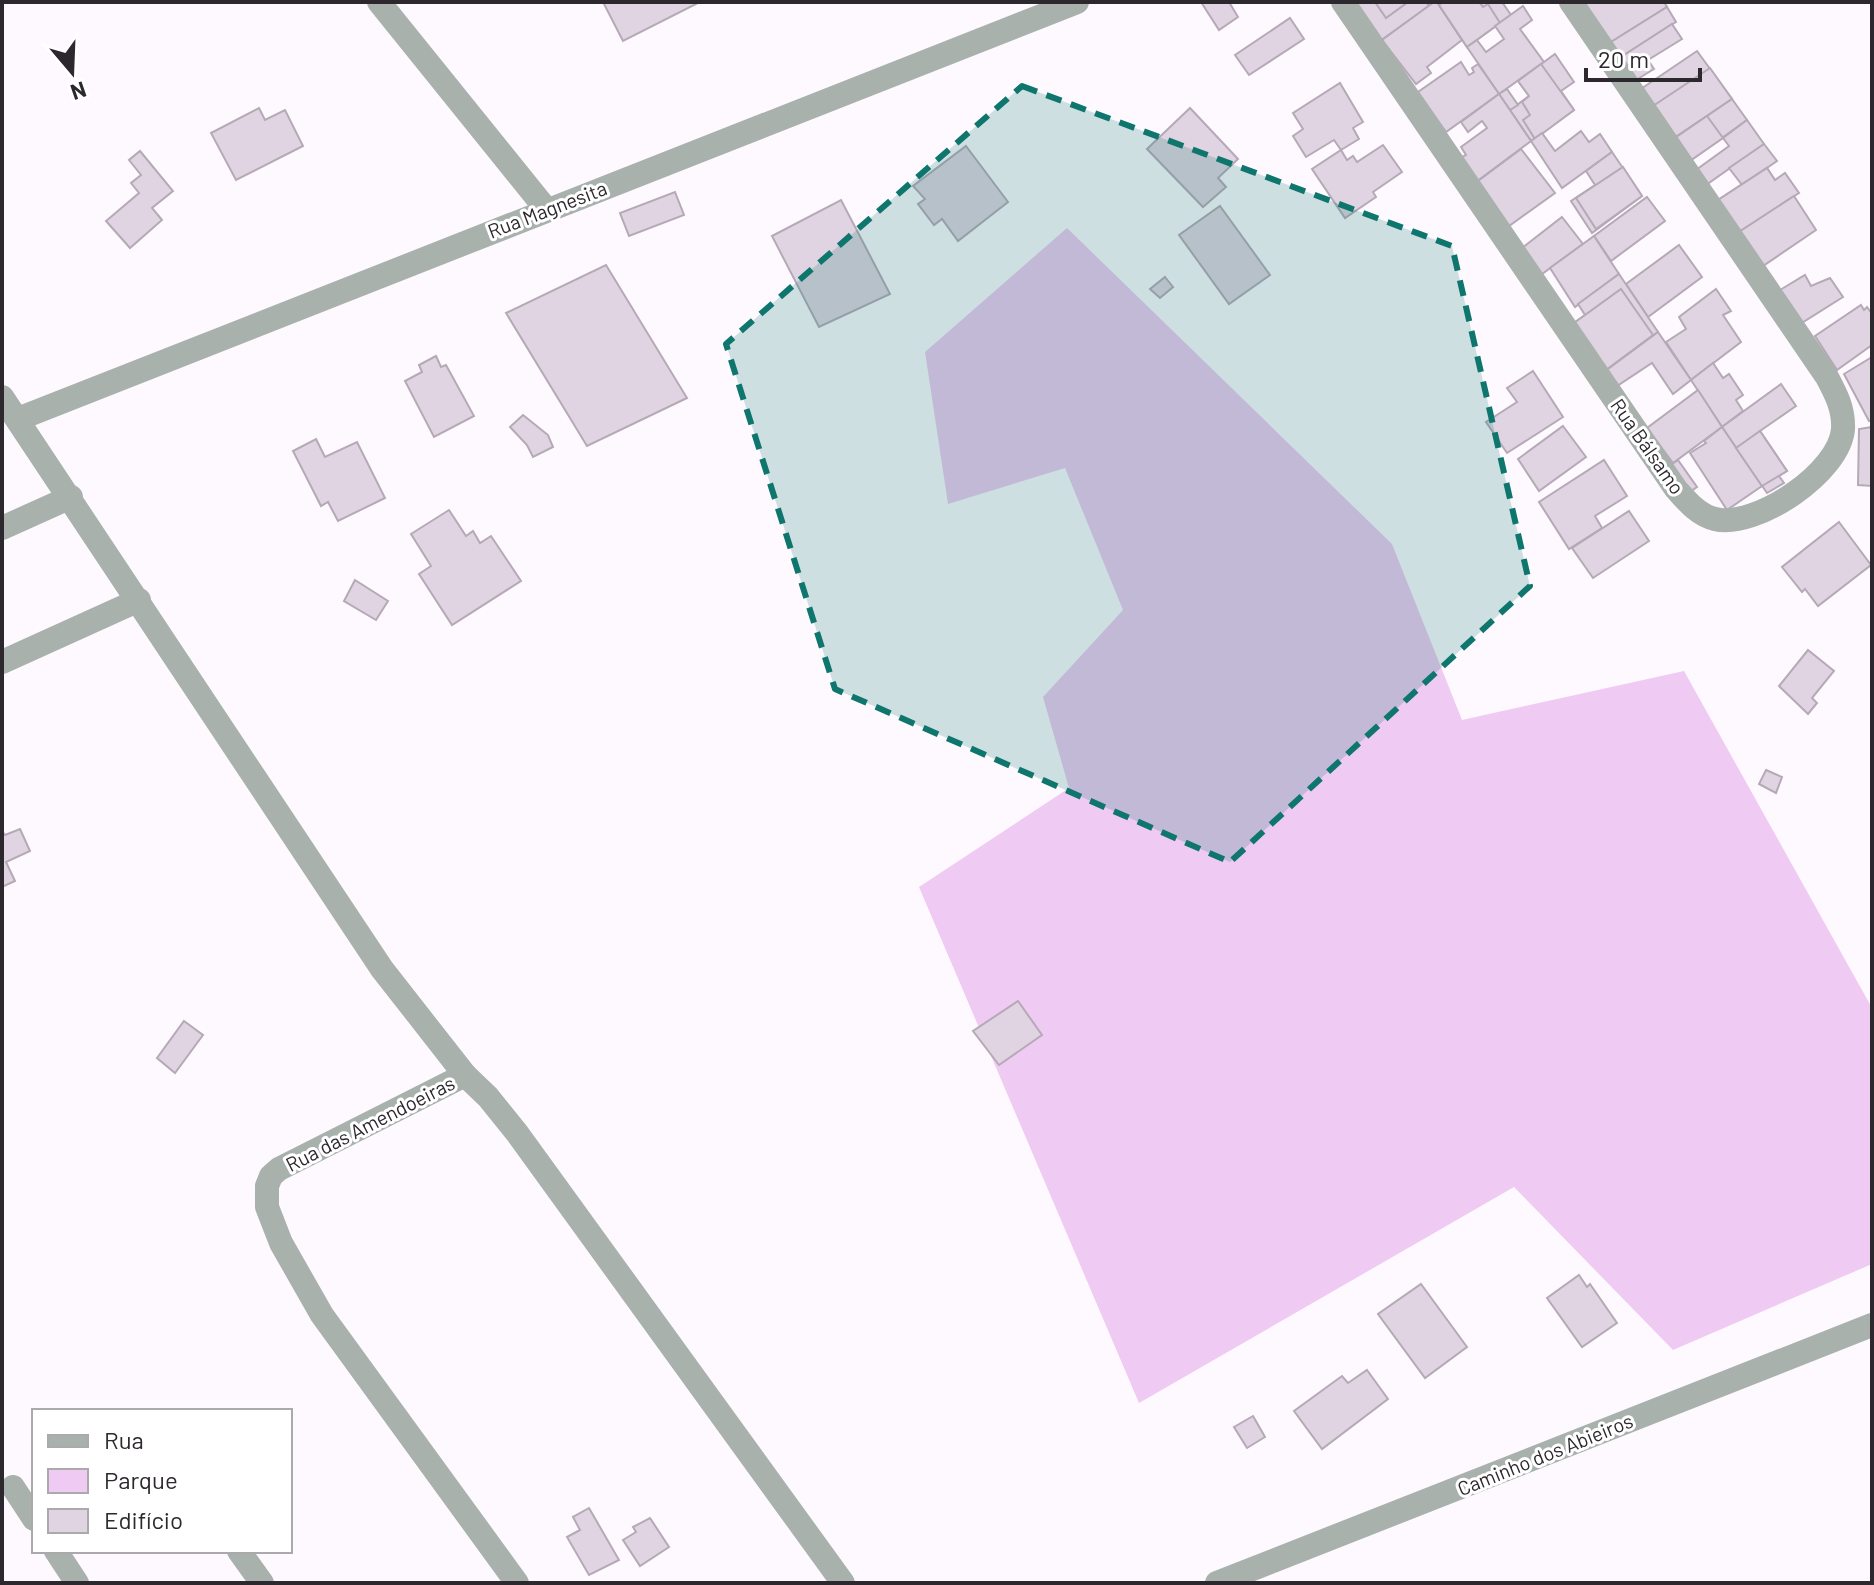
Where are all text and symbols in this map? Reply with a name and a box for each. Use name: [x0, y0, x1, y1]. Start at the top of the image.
north arrow: [32, 32, 112, 112]
scale bar: [1586, 32, 1700, 82]
text: 20 m: [1598, 44, 1649, 73]
text: N: [68, 77, 90, 107]
street label: Rua Magnesita: [484, 175, 610, 243]
street label: Rua Bálsamo: [1606, 393, 1690, 499]
street label: Rua das Amendoeiras: [281, 1070, 459, 1176]
street label: Caminho dos Abieiros: [1454, 1408, 1636, 1500]
legend: [32, 1409, 292, 1553]
text: Rua: [104, 1425, 144, 1454]
text: Parque: [104, 1465, 178, 1494]
text: Edifício: [104, 1505, 183, 1534]

